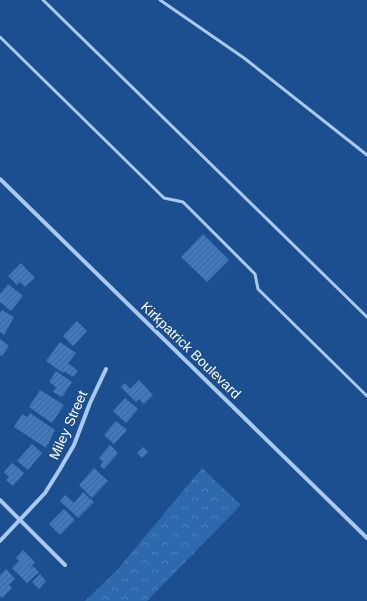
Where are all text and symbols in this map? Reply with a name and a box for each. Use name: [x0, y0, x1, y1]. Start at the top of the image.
street label: Kirkpatrick Boulevard: [138, 298, 244, 402]
street label: Miley Street: [46, 388, 90, 462]

